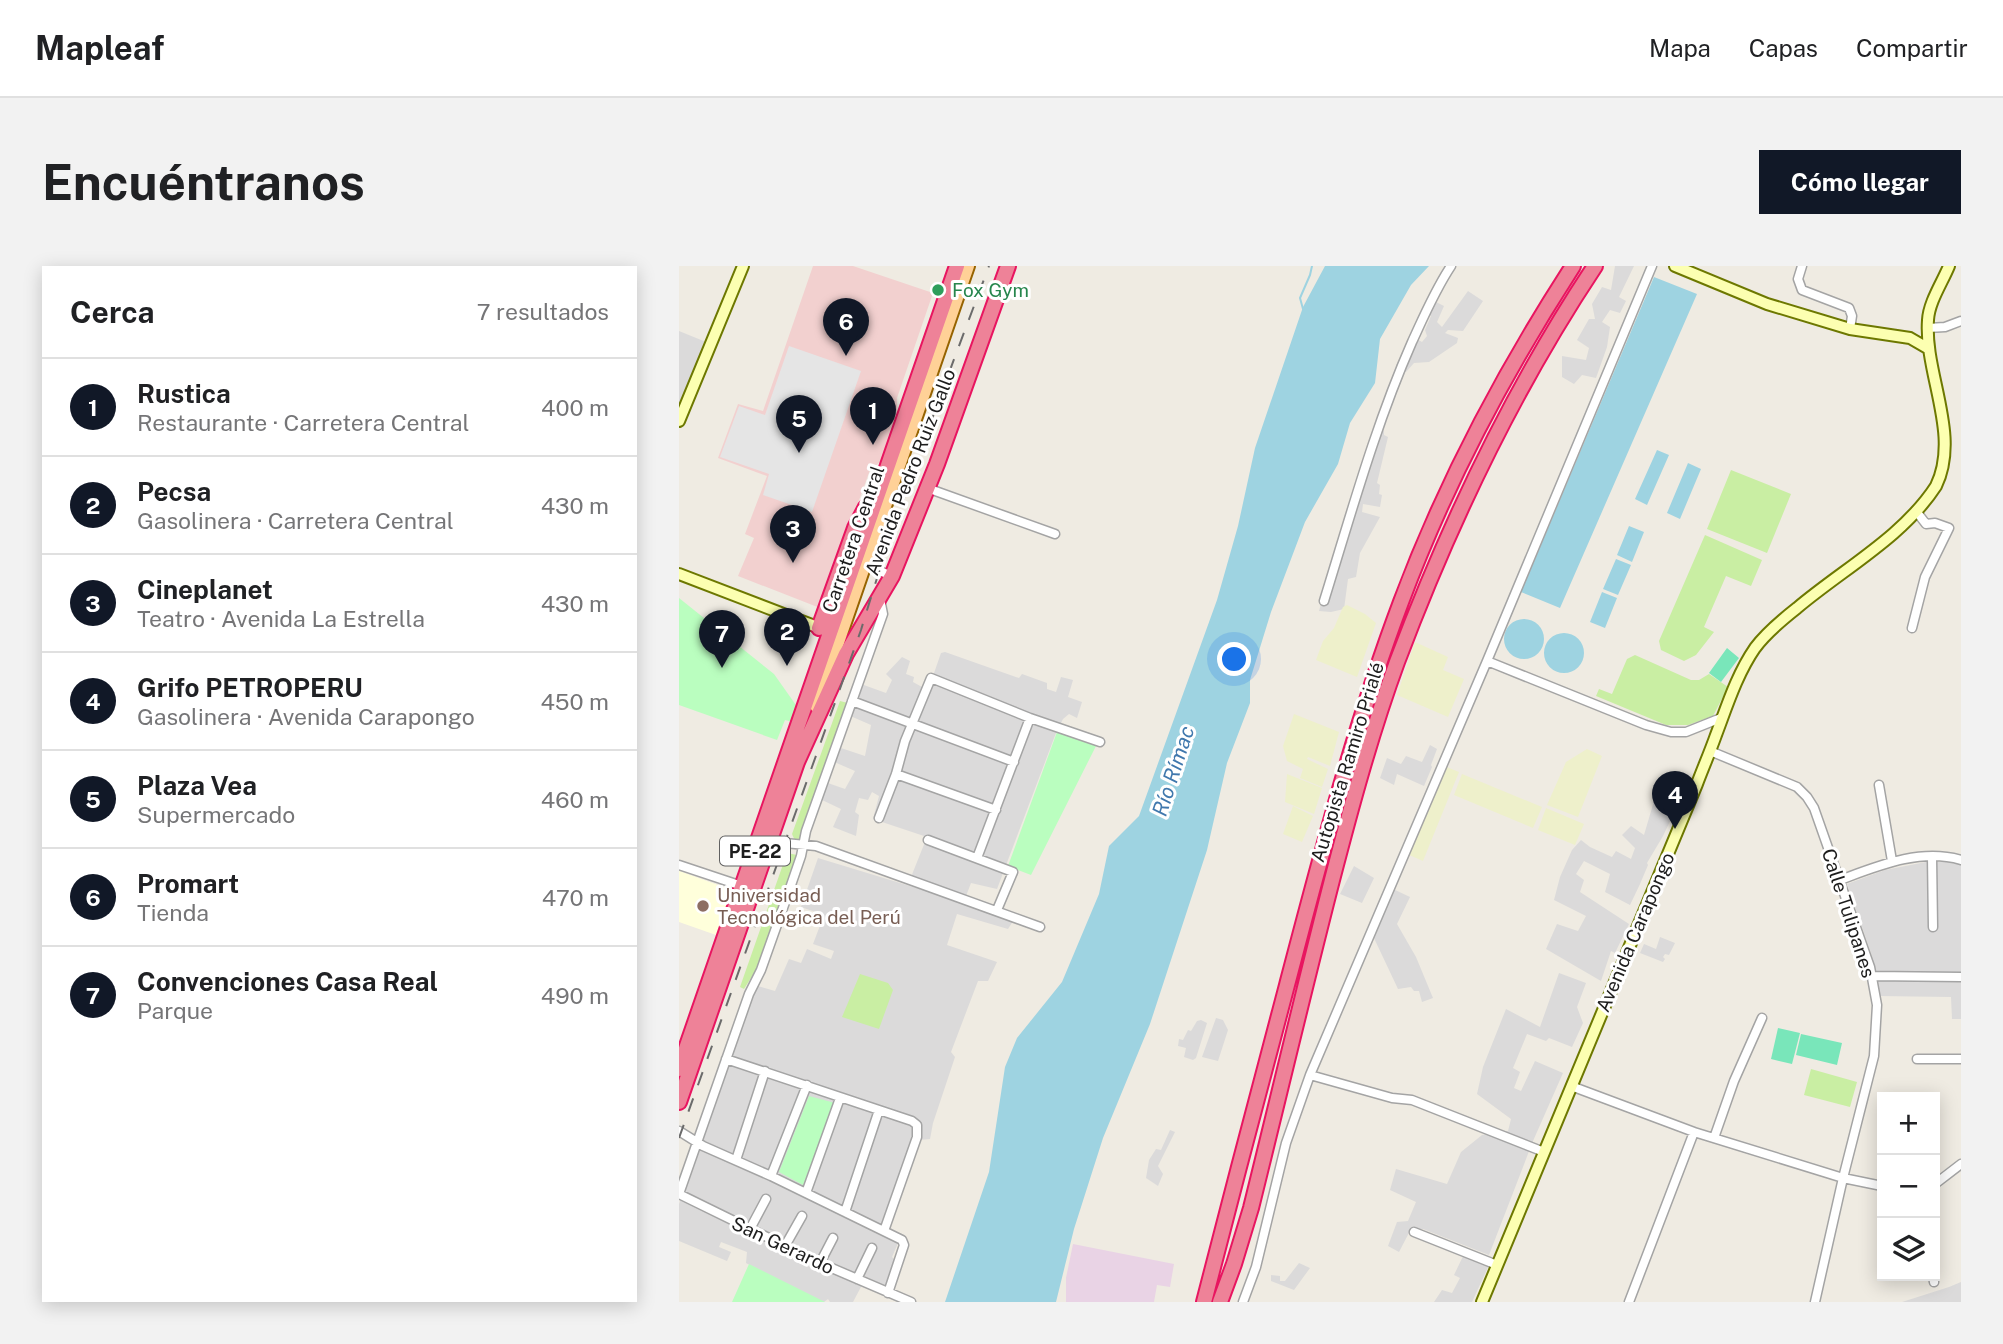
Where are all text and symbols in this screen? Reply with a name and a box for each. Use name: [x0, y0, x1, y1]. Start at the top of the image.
text: Mapleaf: [35, 29, 164, 67]
text: Mapa: [1649, 34, 1711, 62]
text: Capas: [1749, 34, 1818, 62]
text: Compartir: [1856, 34, 1968, 62]
button: Cómo llegar: [1759, 150, 1961, 214]
text: Encuéntranos: [42, 153, 365, 211]
place label: Fox Gym: [952, 279, 1029, 301]
marker: Fox Gym: [930, 282, 946, 298]
text: Cerca: [70, 294, 155, 330]
text: 7 resultados: [477, 298, 609, 325]
pin: 6: [823, 298, 869, 356]
street label: Avenida Pedro Ruiz Gallo: [860, 366, 960, 578]
text: Rustica: [137, 378, 231, 409]
pin: 1: [850, 387, 896, 445]
text: 1: [88, 394, 98, 421]
text: 400 m: [541, 394, 609, 421]
pin: 5: [776, 395, 822, 453]
text: Restaurante · Carretera Central: [137, 409, 470, 436]
street label: Carretera Central: [818, 463, 888, 615]
text: Pecsa: [137, 476, 211, 507]
text: 2: [86, 492, 100, 519]
text: 430 m: [541, 492, 609, 519]
pin: 3: [770, 505, 816, 563]
text: Gasolinera · Carretera Central: [137, 507, 454, 534]
text: Cineplanet: [137, 574, 273, 605]
text: 3: [85, 590, 101, 617]
text: 430 m: [541, 590, 609, 617]
text: Teatro · Avenida La Estrella: [137, 605, 425, 632]
pin: 2: [764, 608, 810, 666]
pin: 7: [699, 610, 745, 668]
your location: [1217, 642, 1251, 676]
street label: Autopista Ramiro Prialé: [1306, 659, 1388, 865]
text: Grifo PETROPERU: [137, 672, 363, 703]
text: 4: [85, 688, 101, 715]
text: 450 m: [540, 688, 609, 715]
text: Gasolinera · Avenida Carapongo: [137, 703, 475, 730]
water label: Río Rímac: [1147, 723, 1199, 819]
text: Plaza Vea: [137, 770, 257, 801]
pin: 4: [1652, 771, 1698, 829]
text: 5: [85, 786, 101, 813]
text: 460 m: [541, 786, 609, 813]
text: Supermercado: [137, 801, 295, 828]
road number: PE-22: [720, 836, 790, 866]
street label: Calle Tulipanes: [1818, 846, 1880, 980]
street label: Avenida Carapongo: [1591, 849, 1679, 1015]
text: Promart: [137, 868, 239, 899]
text: 6: [85, 884, 101, 911]
text: 470 m: [542, 884, 609, 911]
place label: Universidad Tecnológica del Perú: [717, 884, 901, 928]
marker: Universidad Tecnológica del Perú: [695, 898, 711, 914]
text: Tienda: [137, 899, 209, 926]
text: Convenciones Casa Real: [137, 966, 438, 997]
text: 7: [86, 982, 100, 1009]
text: 490 m: [541, 982, 609, 1009]
text: Parque: [137, 997, 213, 1024]
map controls: [1877, 1092, 1940, 1281]
button: +: [1877, 1092, 1940, 1155]
button: −: [1877, 1155, 1940, 1218]
street label: San Gerardo: [728, 1212, 838, 1278]
button: layers: [1877, 1218, 1940, 1281]

